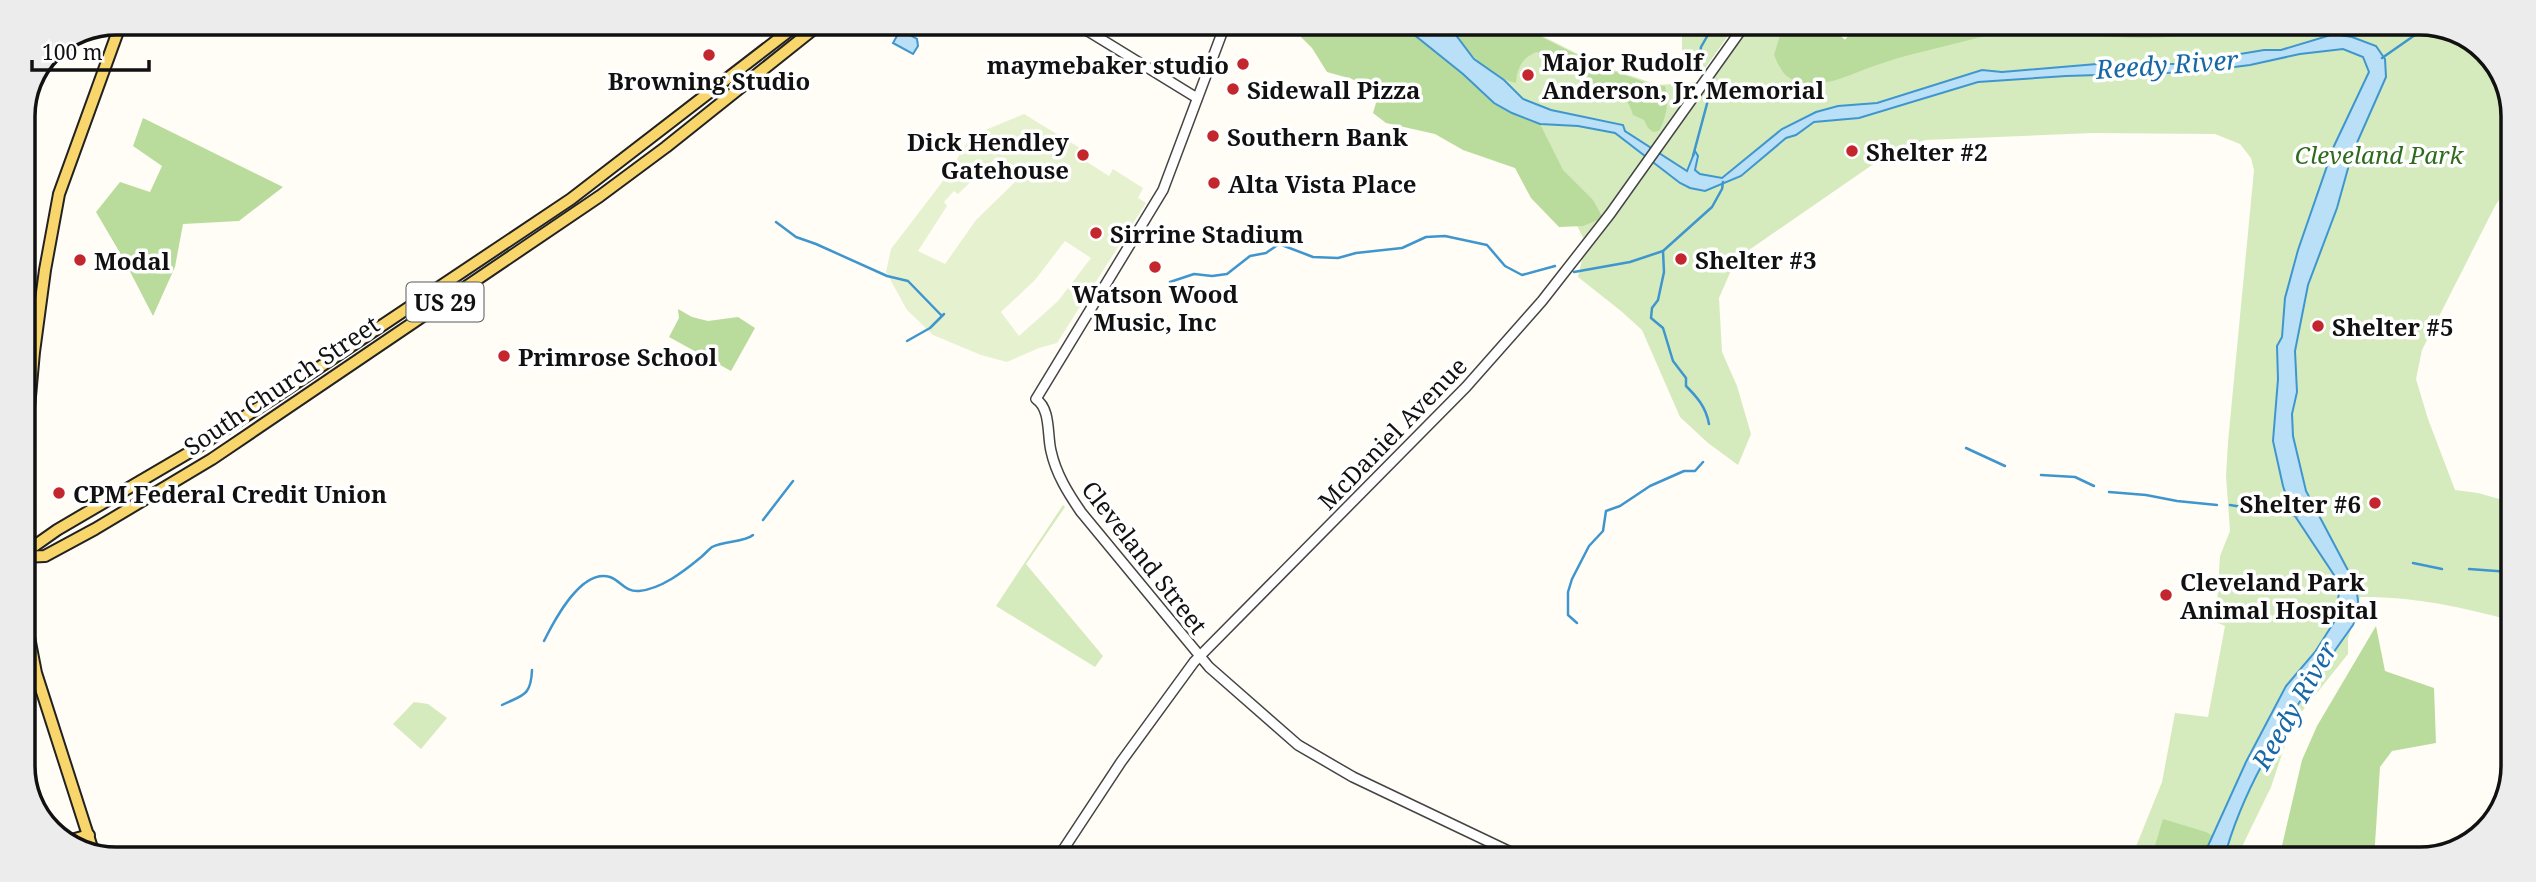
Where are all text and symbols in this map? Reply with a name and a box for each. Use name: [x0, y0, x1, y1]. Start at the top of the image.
scale bar: [32, 28, 149, 72]
text: 100 m: [42, 38, 103, 66]
water label: Reedy River: [2094, 41, 2240, 87]
place label: Major Rudolf Anderson, Jr. Memorial: [1542, 45, 1825, 106]
marker: Browning Studio: [701, 47, 717, 63]
place label: maymebaker studio: [987, 48, 1229, 81]
marker: maymebaker studio: [1235, 56, 1251, 72]
place label: Browning Studio: [608, 64, 810, 97]
marker: Major Rudolf Anderson, Jr. Memorial: [1520, 67, 1536, 83]
place label: Sidewall Pizza: [1247, 73, 1420, 106]
marker: Sidewall Pizza: [1225, 81, 1241, 97]
place label: Southern Bank: [1227, 120, 1408, 153]
place label: Dick Hendley Gatehouse: [907, 125, 1069, 186]
marker: Southern Bank: [1205, 128, 1221, 144]
place label: Shelter #2: [1866, 135, 1987, 168]
park label: Cleveland Park: [2295, 138, 2464, 171]
marker: Shelter #2: [1844, 143, 1860, 159]
marker: Dick Hendley Gatehouse: [1075, 147, 1091, 163]
place label: Alta Vista Place: [1228, 167, 1417, 200]
marker: Alta Vista Place: [1206, 175, 1222, 191]
place label: Sirrine Stadium: [1110, 217, 1304, 250]
marker: Sirrine Stadium: [1088, 225, 1104, 241]
place label: Shelter #3: [1695, 243, 1816, 276]
place label: Modal: [94, 244, 171, 277]
marker: Shelter #3: [1673, 251, 1689, 267]
marker: Modal: [72, 252, 88, 268]
marker: Watson Wood Music, Inc: [1147, 259, 1163, 275]
place label: Watson Wood Music, Inc: [1072, 277, 1238, 338]
road number: US 29: [406, 282, 484, 322]
street label: South Church Street: [177, 307, 385, 463]
place label: Shelter #5: [2332, 310, 2453, 343]
marker: Shelter #5: [2310, 318, 2326, 334]
place label: Primrose School: [518, 340, 718, 373]
marker: Primrose School: [496, 348, 512, 364]
street label: McDaniel Avenue: [1310, 349, 1474, 517]
street label: Cleveland Street: [1075, 474, 1215, 640]
place label: CPM Federal Credit Union: [73, 477, 387, 510]
marker: CPM Federal Credit Union: [51, 485, 67, 501]
place label: Shelter #6: [2240, 487, 2361, 520]
marker: Shelter #6: [2367, 495, 2383, 511]
place label: Cleveland Park Animal Hospital: [2180, 565, 2378, 626]
marker: Cleveland Park Animal Hospital: [2158, 587, 2174, 603]
water label: Reedy River: [2242, 634, 2346, 777]

